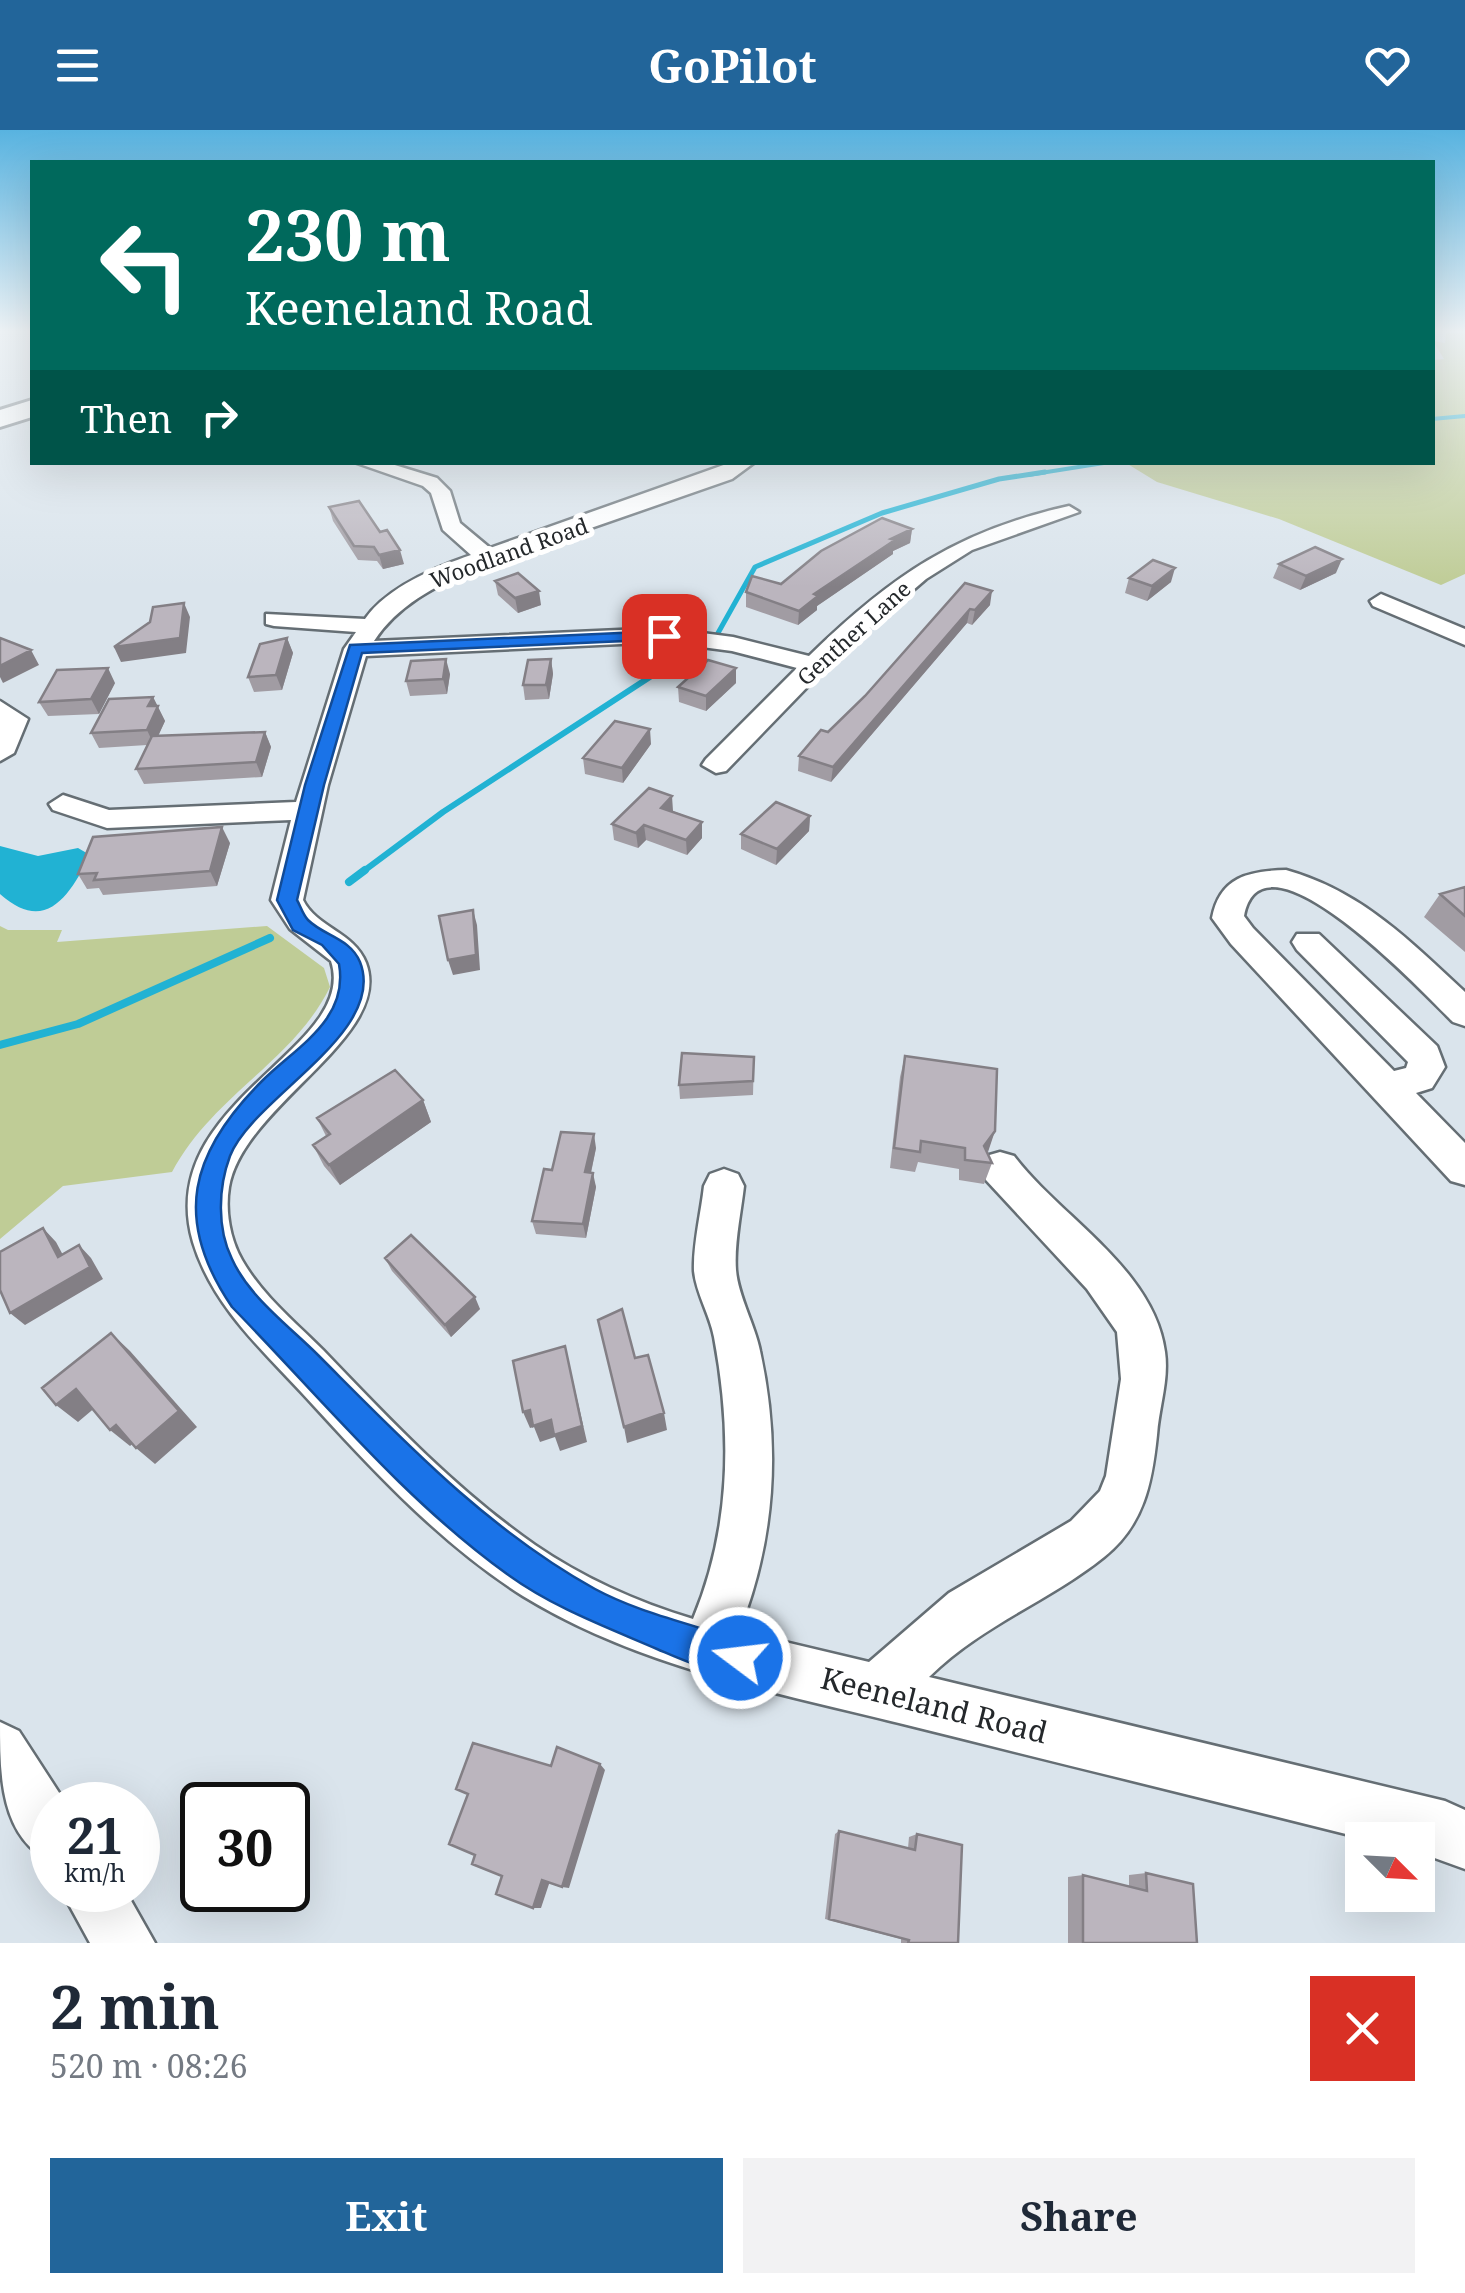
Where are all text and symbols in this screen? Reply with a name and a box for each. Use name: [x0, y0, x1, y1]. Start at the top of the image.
text: GoPilot: [648, 35, 817, 96]
icon: menu: [50, 38, 105, 93]
icon: heart: [1360, 38, 1415, 93]
text: 230 m: [245, 186, 451, 282]
icon: left: [80, 200, 210, 330]
text: Keeneland Road: [245, 277, 593, 338]
icon: right: [192, 390, 247, 445]
text: Then: [80, 392, 172, 444]
street label: Woodland Road: [425, 509, 592, 595]
street label: Genther Lane: [790, 573, 917, 691]
pin: [622, 594, 707, 679]
icon: arrive: [637, 609, 692, 664]
position arrow: [688, 1606, 792, 1710]
street label: Keeneland Road: [817, 1657, 1052, 1752]
speed limit sign: 30: [180, 1782, 310, 1912]
text: 21: [67, 1801, 123, 1869]
north arrow: [1345, 1822, 1435, 1912]
map controls: [1345, 1822, 1435, 1912]
text: km/h: [64, 1855, 126, 1889]
text: 2 min: [50, 1965, 220, 2047]
button: close: [1310, 1976, 1415, 2081]
text: 520 m · 08:26: [50, 2044, 248, 2087]
button: Exit: [50, 2158, 723, 2273]
button: Share: [743, 2158, 1415, 2273]

